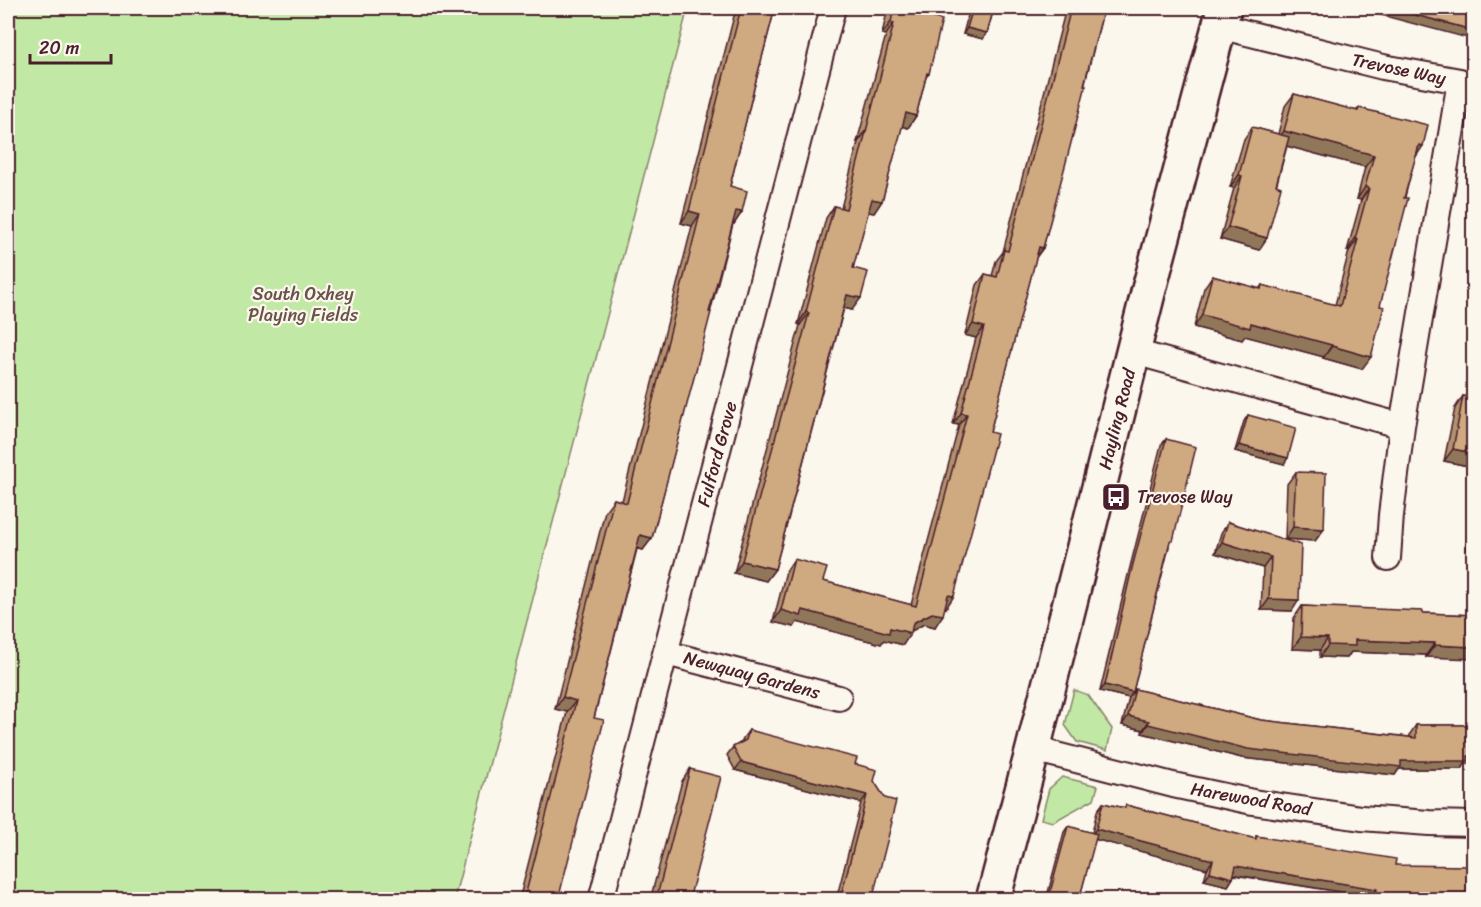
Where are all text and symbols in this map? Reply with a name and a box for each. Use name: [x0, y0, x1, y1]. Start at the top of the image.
scale bar: [30, 27, 111, 65]
text: 20 m: [39, 32, 79, 64]
street label: Trevose Way: [1349, 43, 1450, 95]
park label: South Oxhey Playing Fields: [248, 278, 359, 331]
street label: Hayling Road: [1089, 364, 1145, 473]
street label: Fulford Grove: [688, 398, 746, 510]
bus stop icon: Trevose Way: [1100, 481, 1132, 513]
place label: Trevose Way: [1137, 481, 1233, 513]
street label: Newquay Gardens: [680, 641, 824, 709]
street label: Harewood Road: [1188, 773, 1315, 826]

